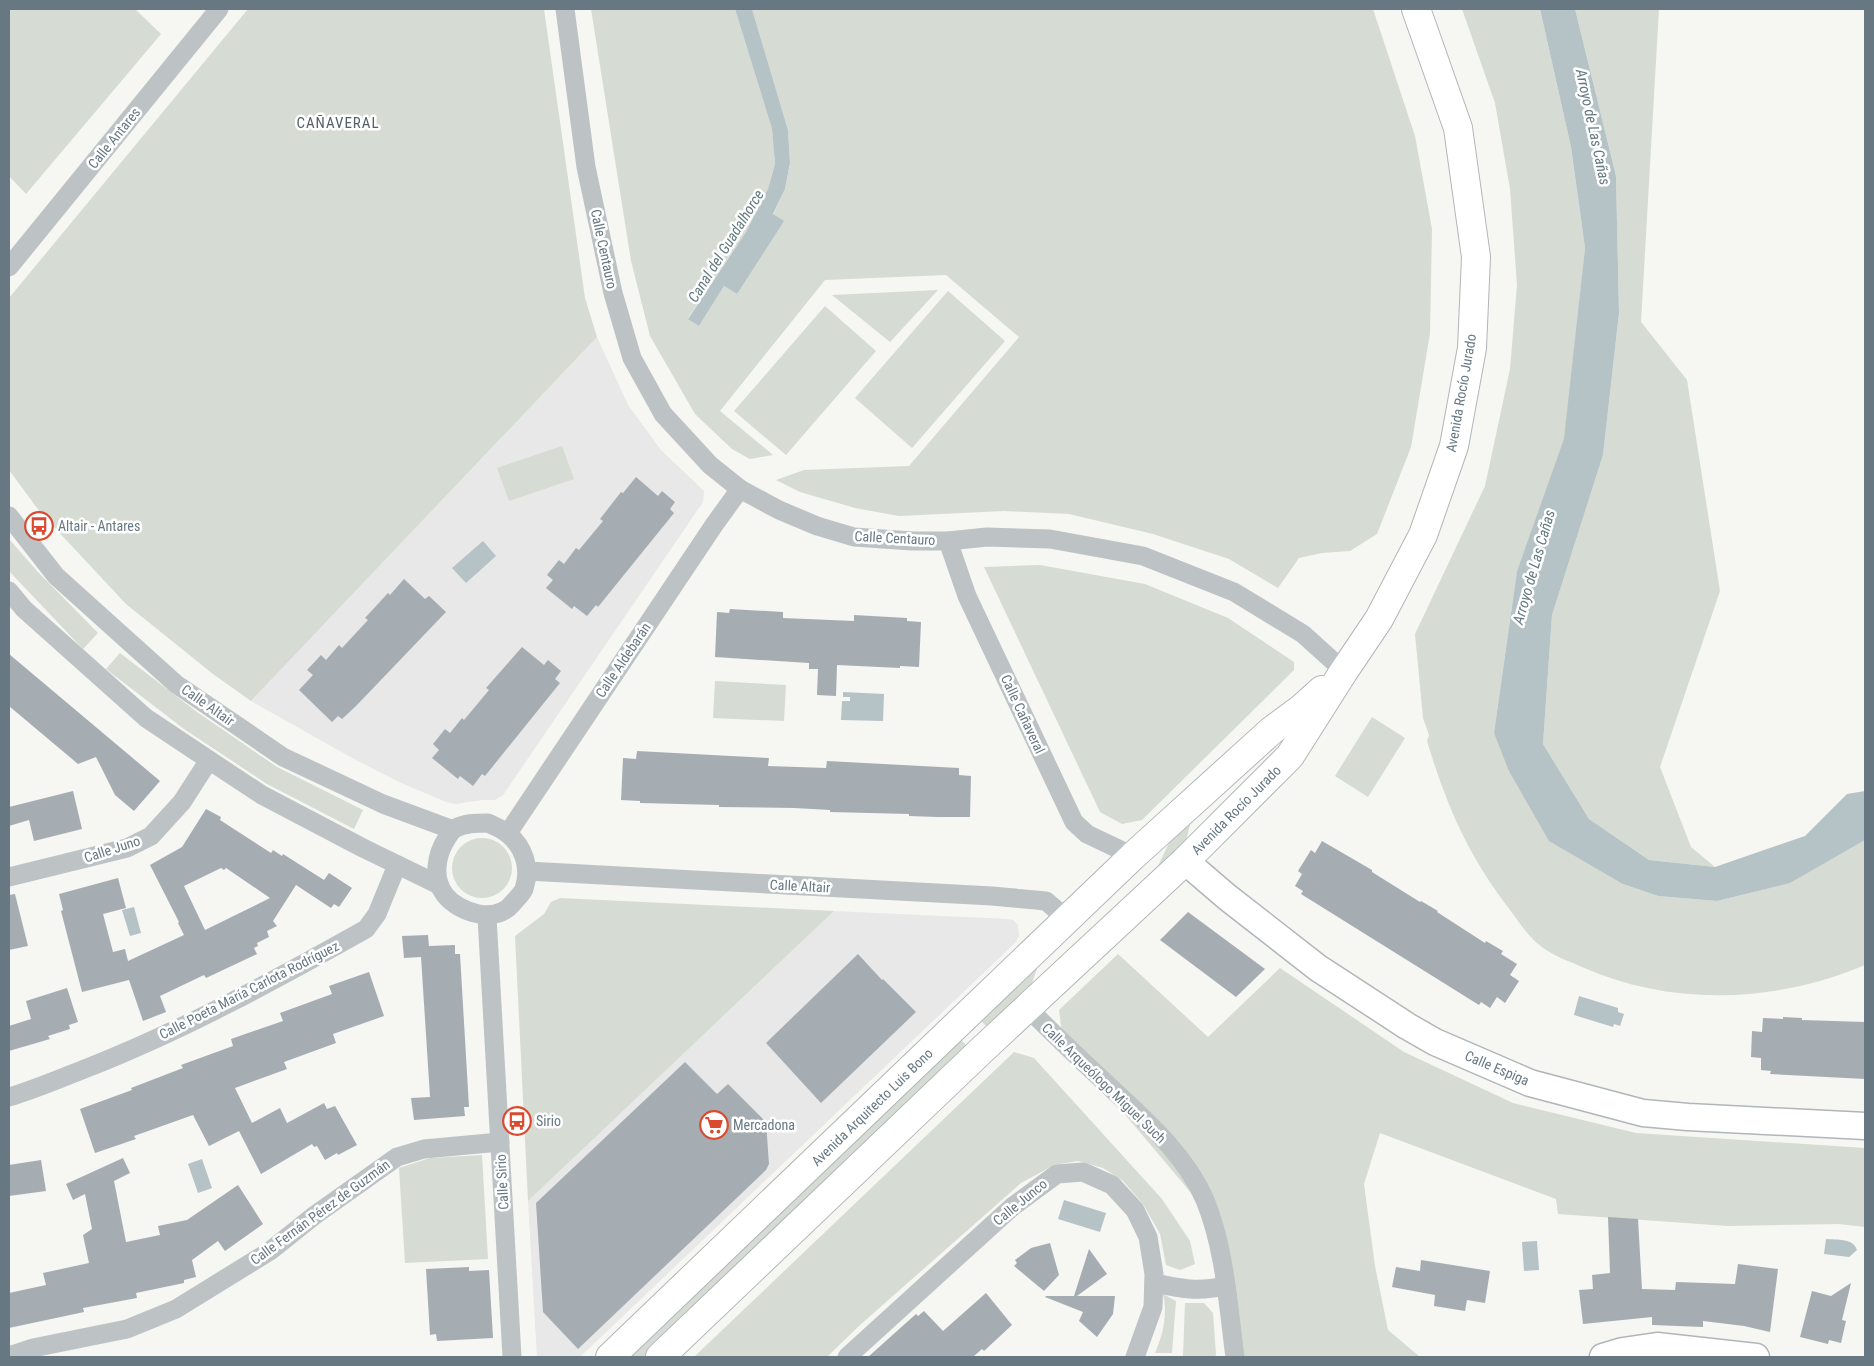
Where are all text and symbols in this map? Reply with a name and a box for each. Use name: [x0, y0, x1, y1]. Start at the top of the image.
water label: Arroyo de Las Cañas: [1572, 66, 1614, 187]
street label: Calle Antares: [85, 104, 143, 172]
district label: CAÑAVERAL: [296, 114, 380, 132]
water label: Canal del Guadalhorce: [684, 186, 768, 306]
street label: Calle Centauro: [588, 208, 620, 290]
street label: Avenida Rocío Jurado: [1443, 333, 1479, 453]
water label: Arroyo de Las Cañas: [1509, 507, 1559, 627]
bus stop icon: Altair - Antares: [24, 511, 54, 541]
place label: Altair - Antares: [58, 518, 140, 534]
street label: Calle Centauro: [854, 528, 936, 548]
street label: Calle Aldebarán: [592, 620, 654, 700]
street label: Calle Cañaveral: [998, 672, 1048, 756]
street label: Calle Altair: [179, 681, 237, 729]
street label: Avenida Rocío Jurado: [1188, 762, 1284, 858]
street label: Calle Juno: [82, 832, 142, 866]
street label: Calle Altair: [769, 876, 831, 896]
street label: Calle Poeta María Carlota Rodríguez: [156, 938, 342, 1042]
street label: Calle Arqueólogo Miguel Such: [1039, 1020, 1169, 1146]
street label: Avenida Arquitecto Luis Bono: [808, 1045, 936, 1169]
street label: Calle Espiga: [1463, 1047, 1531, 1089]
bus stop icon: Sirio: [502, 1106, 532, 1136]
supermarket icon: Mercadona: [699, 1110, 729, 1140]
place label: Sirio: [536, 1113, 561, 1129]
place label: Mercadona: [733, 1117, 795, 1133]
street label: Calle Sirio: [493, 1154, 511, 1210]
street label: Calle Fernán Pérez de Guzmán: [247, 1156, 393, 1268]
street label: Calle Junco: [990, 1175, 1050, 1229]

